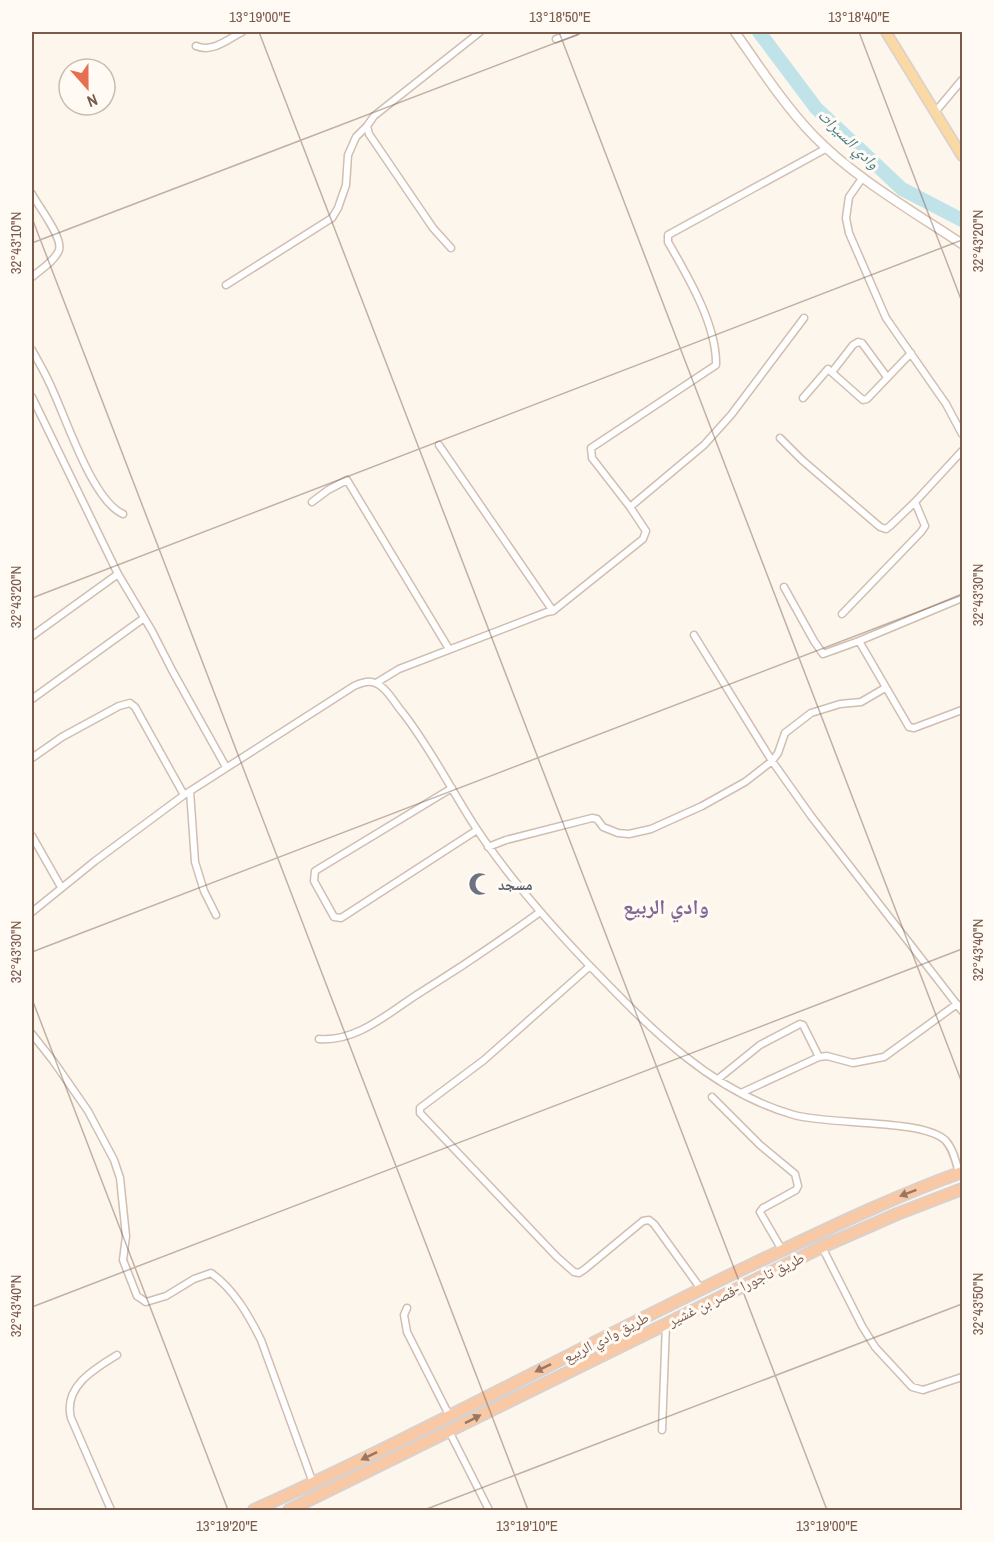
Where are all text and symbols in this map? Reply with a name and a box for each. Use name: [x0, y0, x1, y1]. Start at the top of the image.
text: 13°19'00"E: [229, 6, 291, 27]
text: 13°18'50"E: [529, 6, 591, 27]
text: 13°18'40"E: [828, 6, 890, 27]
north arrow: [57, 57, 117, 117]
text: N: [84, 89, 101, 113]
water label: وادي السيرات: [812, 104, 885, 176]
text: 32°43'20"N: [967, 210, 988, 272]
text: 32°43'10"N: [5, 212, 26, 274]
text: 32°43'30"N: [967, 564, 988, 626]
text: 32°43'20"N: [5, 566, 26, 628]
mosque icon: مسجد: [467, 871, 493, 897]
place label: مسجد: [498, 874, 533, 895]
district label: وادي الربيع: [623, 892, 709, 923]
text: 32°43'40"N: [967, 919, 988, 981]
text: 32°43'30"N: [5, 921, 26, 983]
one-way arrow: [899, 1188, 917, 1198]
street label: طريق تاجورا -قصر بن غشير: [663, 1247, 808, 1332]
text: 32°43'50"N: [967, 1273, 988, 1335]
text: 32°43'40"N: [5, 1275, 26, 1337]
street label: طريق وادي الربيع: [560, 1306, 653, 1369]
one-way arrow: [534, 1363, 551, 1373]
one-way arrow: [465, 1414, 482, 1424]
one-way arrow: [361, 1452, 378, 1461]
text: 13°19'20"E: [196, 1515, 258, 1536]
text: 13°19'10"E: [496, 1515, 558, 1536]
text: 13°19'00"E: [796, 1515, 858, 1536]

